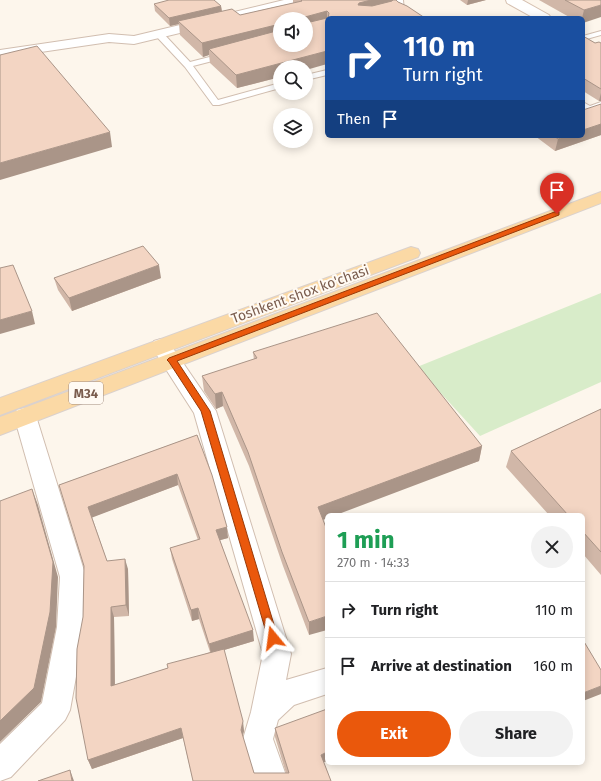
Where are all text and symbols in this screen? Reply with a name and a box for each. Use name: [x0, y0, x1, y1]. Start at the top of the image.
map controls: [273, 12, 313, 148]
button: sound: [273, 12, 313, 52]
text: 110 m: [403, 30, 475, 63]
icon: right: [337, 32, 389, 84]
button: search: [273, 60, 313, 100]
text: Turn right: [403, 64, 483, 86]
button: layers: [273, 108, 313, 148]
icon: arrive: [379, 108, 401, 130]
text: Then: [337, 110, 371, 128]
pin: [540, 173, 574, 214]
icon: arrive: [546, 179, 568, 201]
street label: Toshkent shox ko'chasi: [229, 262, 371, 327]
road number: M34: [69, 382, 103, 404]
text: 1 min: [337, 526, 395, 554]
button: close: [531, 526, 573, 568]
text: 270 m · 14:33: [337, 555, 410, 570]
icon: right: [337, 599, 359, 621]
text: Turn right: [371, 601, 438, 619]
text: 110 m: [535, 601, 573, 619]
position arrow: [252, 617, 294, 659]
icon: arrive: [337, 655, 359, 677]
text: Arrive at destination: [371, 657, 512, 675]
text: 160 m: [533, 657, 573, 675]
button: Exit: [337, 711, 451, 757]
button: Share: [459, 711, 573, 757]

